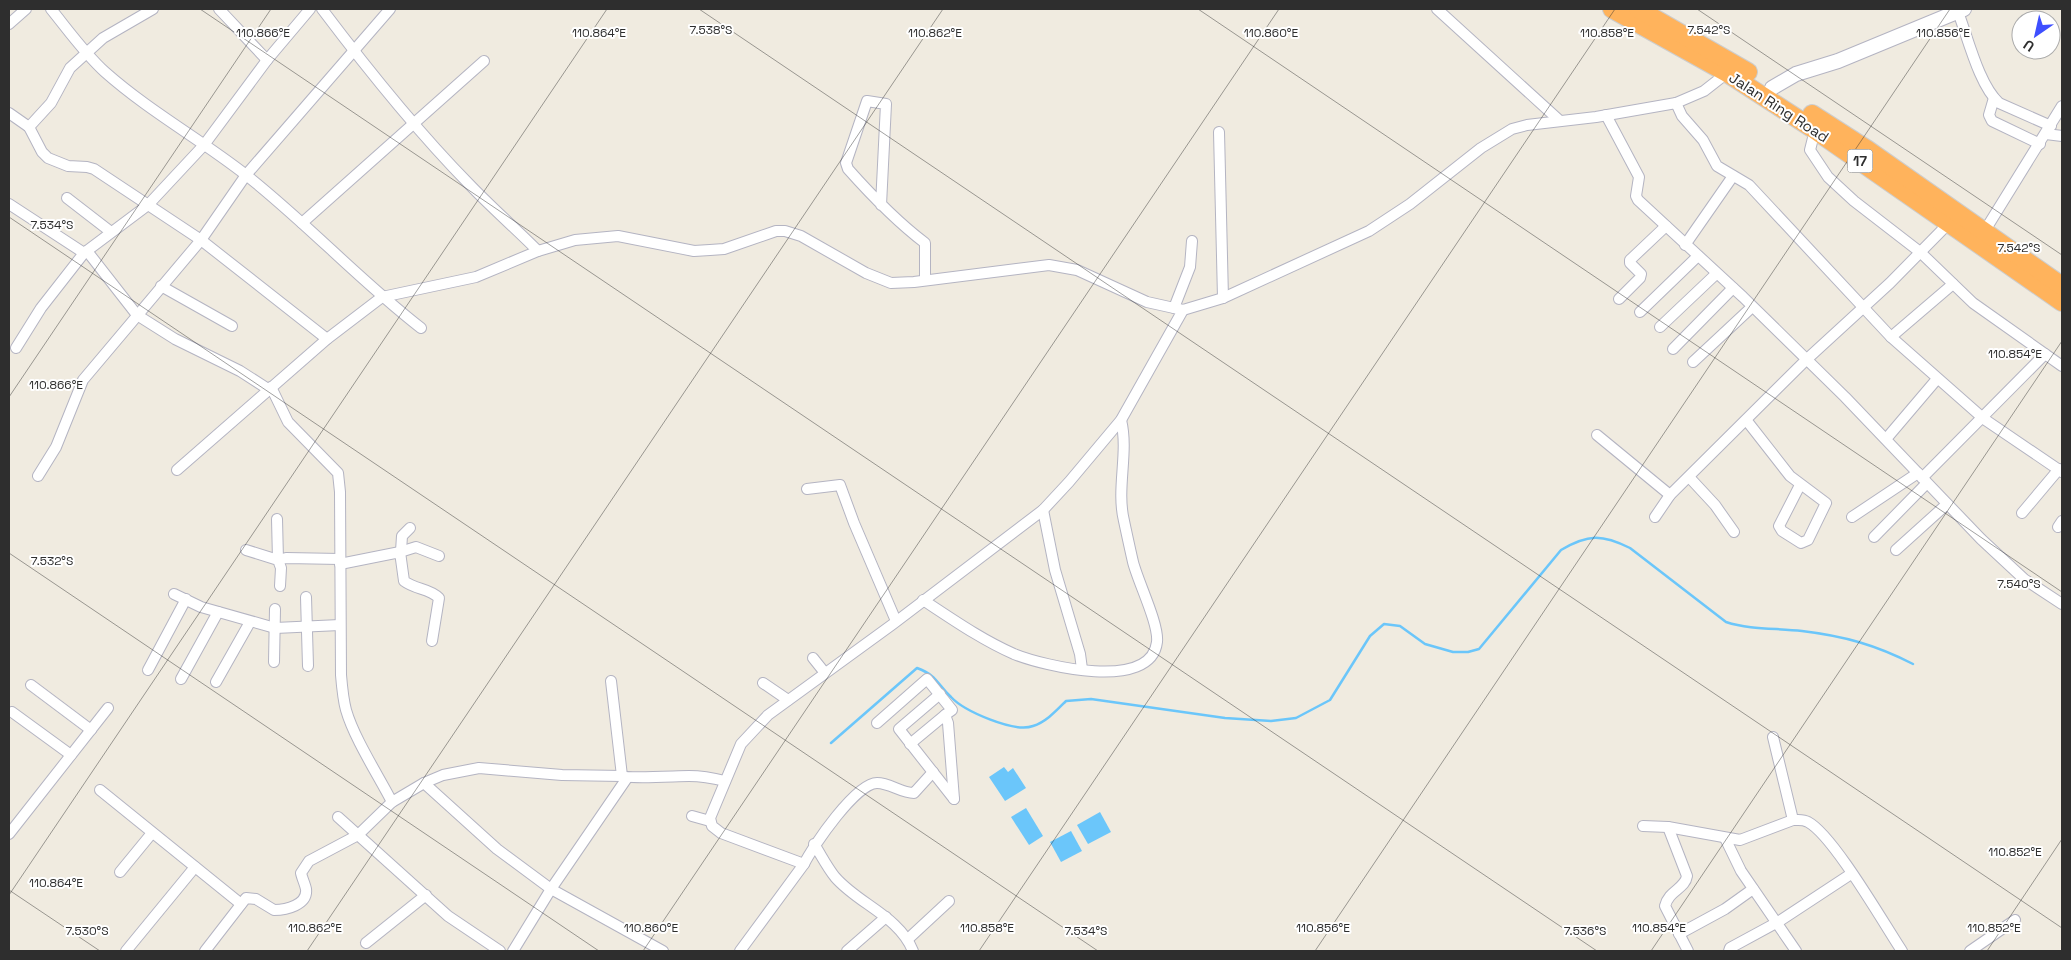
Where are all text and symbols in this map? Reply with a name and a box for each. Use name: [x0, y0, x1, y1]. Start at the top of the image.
north arrow: [2011, 10, 2061, 60]
text: 7.538°S: [690, 22, 732, 38]
text: 7.542°S: [1688, 22, 1730, 38]
text: 110.866°E: [236, 25, 290, 41]
text: 110.864°E: [572, 25, 626, 41]
text: 110.862°E: [908, 25, 962, 41]
text: 110.860°E: [1244, 25, 1298, 41]
text: 110.858°E: [1580, 25, 1634, 41]
text: 110.856°E: [1916, 25, 1970, 41]
text: U: [2020, 36, 2038, 56]
street label: Jalan Ring Road: [1726, 68, 1832, 146]
road number: 17: [1848, 150, 1872, 172]
text: 7.534°S: [31, 217, 73, 233]
text: 7.542°S: [1998, 240, 2040, 256]
text: 110.854°E: [1988, 346, 2042, 362]
text: 110.866°E: [29, 377, 83, 393]
text: 7.532°S: [31, 553, 73, 569]
text: 7.540°S: [1997, 576, 2041, 592]
text: 110.852°E: [1988, 844, 2042, 860]
text: 110.864°E: [29, 875, 83, 891]
text: 110.862°E: [288, 920, 342, 936]
text: 110.860°E: [624, 920, 678, 936]
text: 110.858°E: [960, 920, 1014, 936]
text: 110.856°E: [1296, 920, 1350, 936]
text: 110.854°E: [1632, 920, 1686, 936]
text: 110.852°E: [1967, 920, 2021, 936]
text: 7.530°S: [65, 923, 109, 939]
text: 7.534°S: [1065, 923, 1107, 939]
text: 7.536°S: [1564, 923, 1606, 939]

